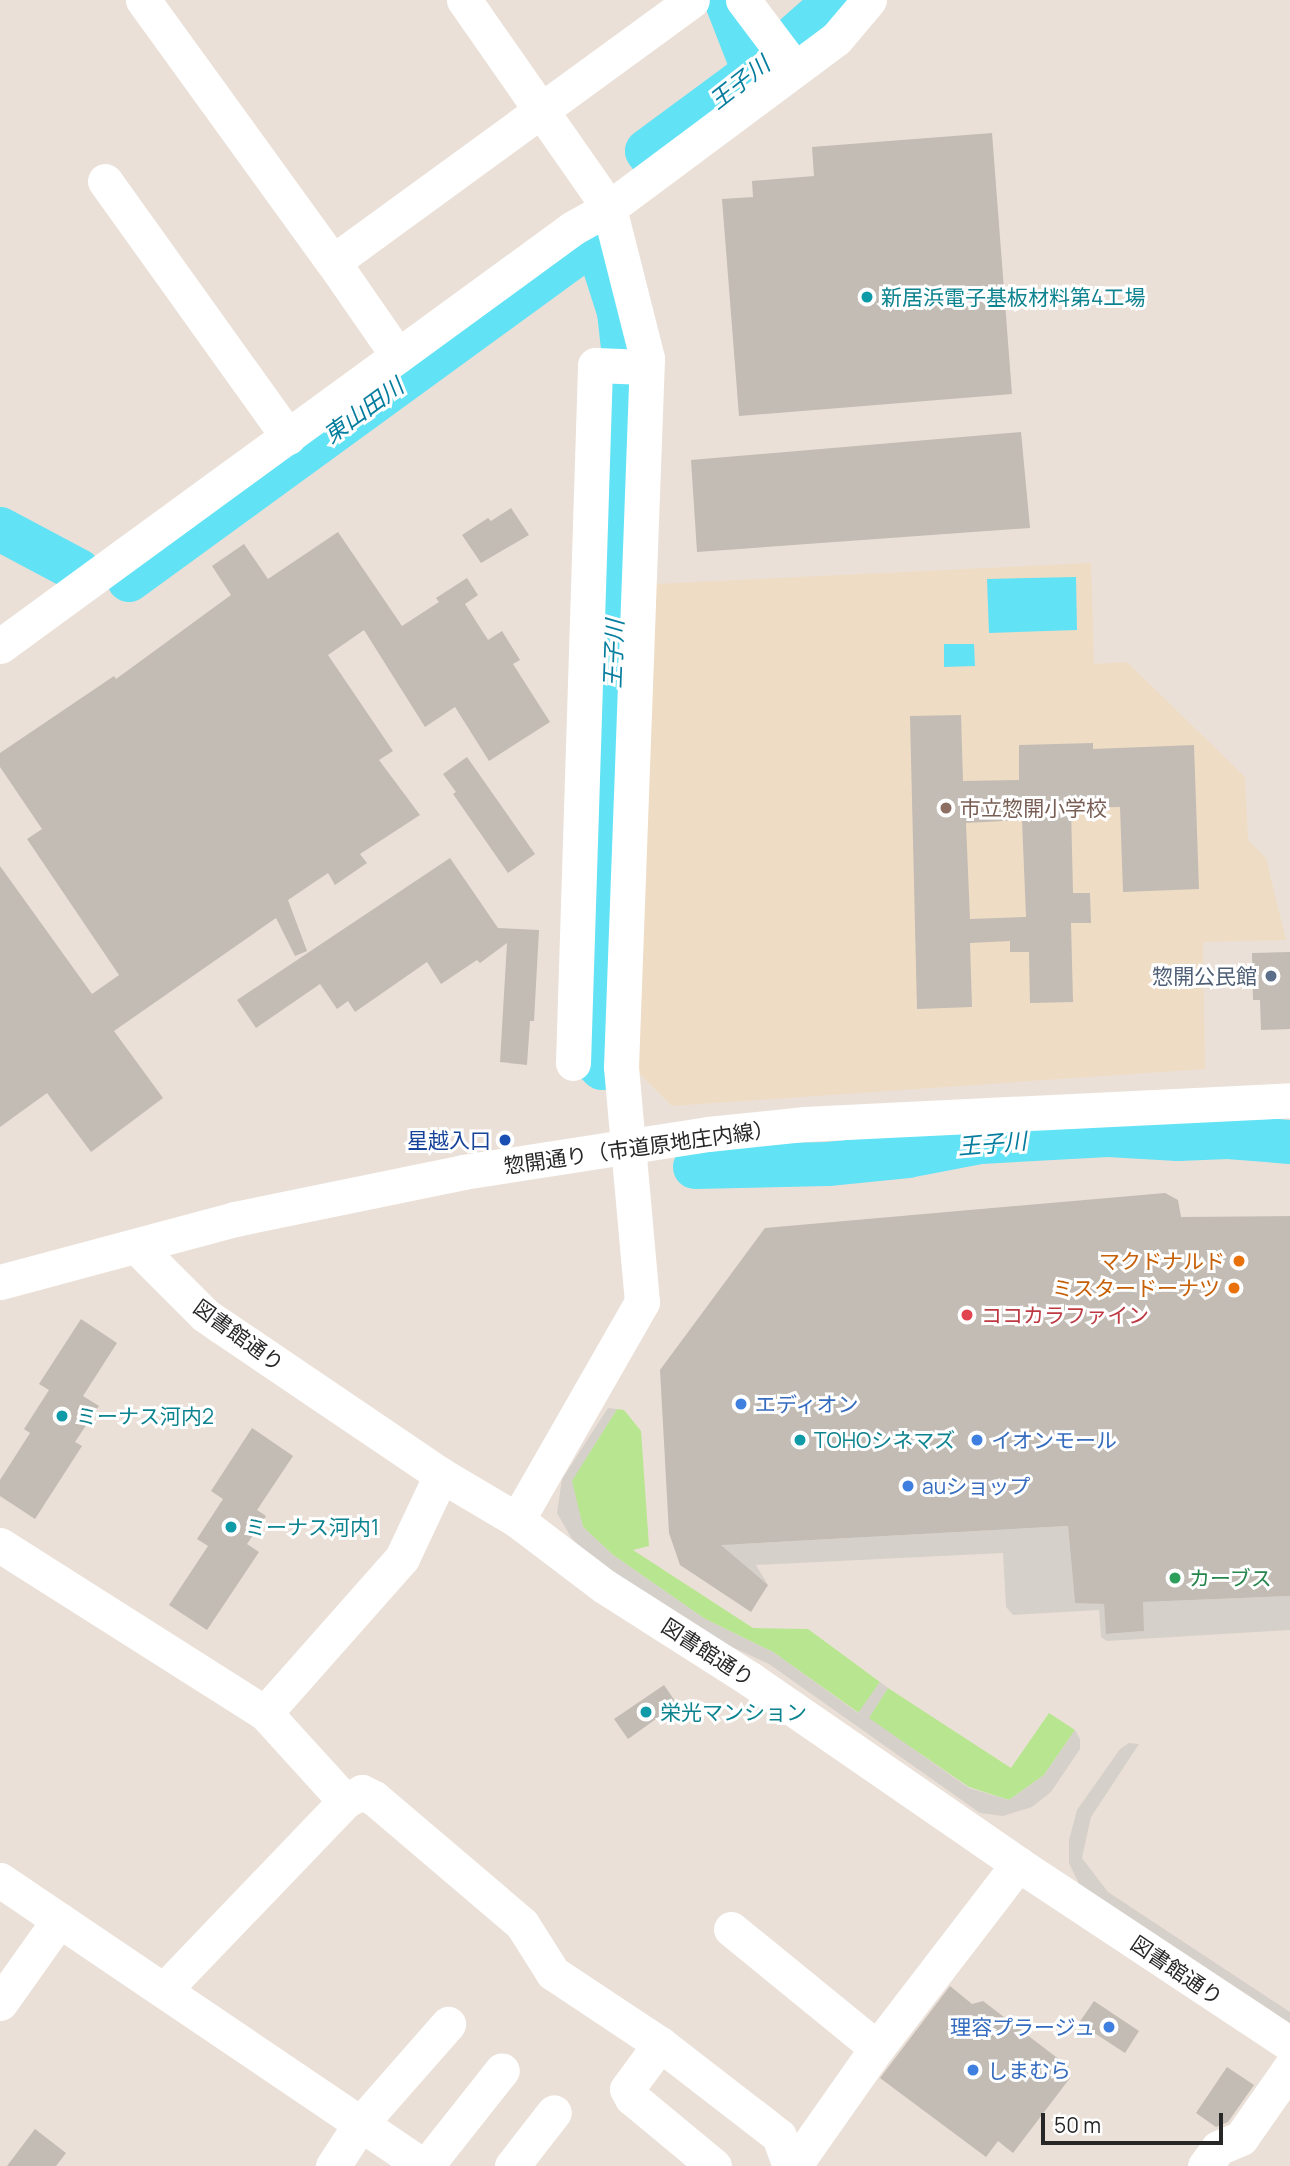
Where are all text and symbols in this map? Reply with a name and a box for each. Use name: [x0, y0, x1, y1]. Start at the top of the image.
water label: 王子川: [703, 50, 775, 114]
place label: 新居浜電子基板材料第4工場: [881, 284, 1145, 310]
marker: 新居浜電子基板材料第4工場: [859, 289, 875, 305]
water label: 東山田川: [318, 372, 408, 448]
water label: 王子川: [598, 619, 628, 689]
place label: 市立惣開小学校: [960, 795, 1107, 821]
marker: 市立惣開小学校: [938, 800, 954, 816]
place label: 惣開公民館: [1152, 963, 1257, 989]
marker: 惣開公民館: [1263, 968, 1279, 984]
street label: 惣開通り（市道原地庄内線）: [502, 1116, 776, 1178]
water label: 王子川: [956, 1126, 1028, 1160]
place label: 星越入口: [407, 1127, 491, 1153]
marker: 星越入口: [497, 1132, 513, 1148]
place label: マクドナルド: [1099, 1248, 1225, 1274]
marker: マクドナルド: [1231, 1253, 1247, 1269]
place label: ミスタードーナツ: [1052, 1275, 1220, 1301]
marker: ミスタードーナツ: [1226, 1280, 1242, 1296]
street label: 図書館通り: [189, 1294, 289, 1376]
place label: ココカラファイン: [981, 1302, 1149, 1328]
marker: ココカラファイン: [959, 1307, 975, 1323]
place label: エディオン: [755, 1391, 860, 1417]
marker: エディオン: [733, 1396, 749, 1412]
place label: ミーナス河内2: [76, 1403, 214, 1429]
marker: ミーナス河内2: [54, 1408, 70, 1424]
place label: TOHOシネマズ: [814, 1427, 955, 1453]
place label: イオンモール: [991, 1427, 1117, 1453]
marker: TOHOシネマズ: [792, 1432, 808, 1448]
marker: イオンモール: [969, 1432, 985, 1448]
place label: auショップ: [922, 1473, 1030, 1499]
marker: auショップ: [900, 1478, 916, 1494]
place label: ミーナス河内1: [245, 1514, 379, 1540]
marker: ミーナス河内1: [223, 1519, 239, 1535]
place label: カーブス: [1189, 1565, 1273, 1591]
marker: カーブス: [1167, 1570, 1183, 1586]
street label: 図書館通り: [657, 1613, 759, 1691]
place label: 栄光マンション: [660, 1699, 807, 1725]
marker: 栄光マンション: [638, 1704, 654, 1720]
street label: 図書館通り: [1126, 1930, 1228, 2010]
place label: 理容プラージュ: [948, 2014, 1095, 2040]
marker: 理容プラージュ: [1101, 2019, 1117, 2035]
place label: しまむら: [987, 2057, 1071, 2083]
marker: しまむら: [965, 2062, 981, 2078]
scale bar: [1045, 2100, 1227, 2144]
text: 50 m: [1054, 2111, 1101, 2139]

